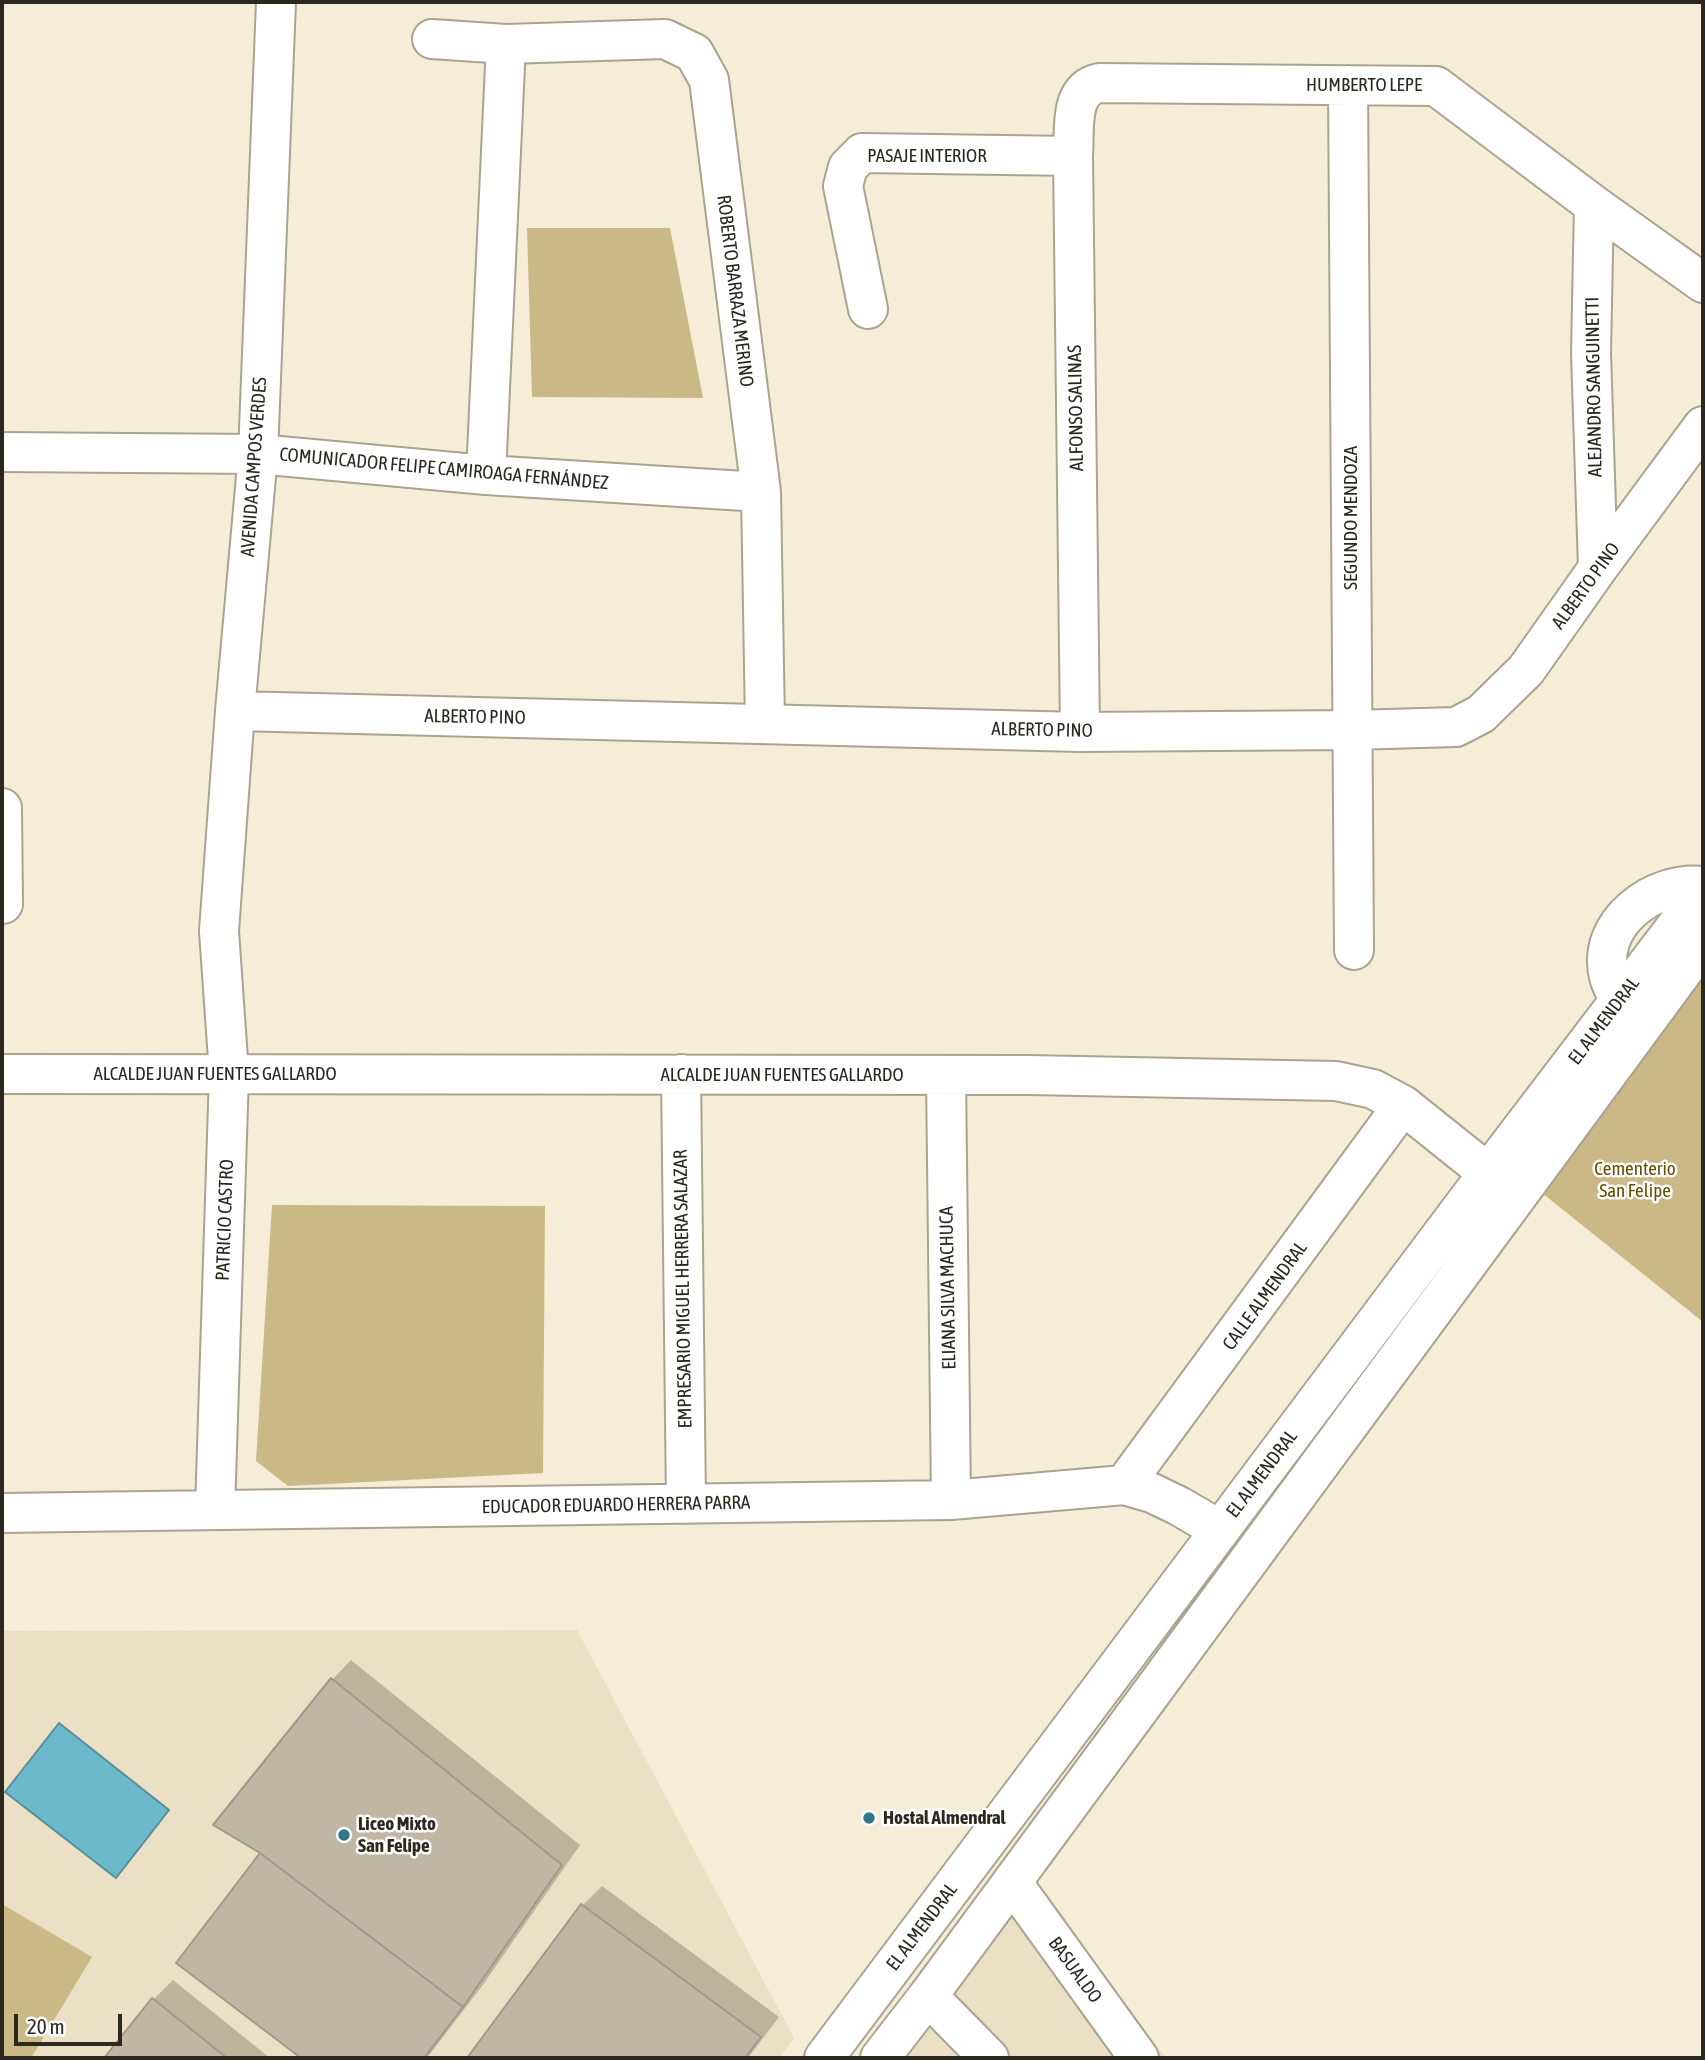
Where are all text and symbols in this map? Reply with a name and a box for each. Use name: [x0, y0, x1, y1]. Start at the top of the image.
street label: HUMBERTO LEPE: [1306, 74, 1422, 96]
street label: PASAJE INTERIOR: [867, 145, 987, 167]
street label: ROBERTO BARRAZA MERINO: [712, 194, 758, 388]
street label: ALEJANDRO SANGUINETTI: [1581, 297, 1607, 477]
street label: ALFONSO SALINAS: [1063, 345, 1089, 471]
street label: AVENIDA CAMPOS VERDES: [236, 376, 272, 558]
street label: COMUNICADOR FELIPE CAMIROAGA FERNÁNDEZ: [278, 443, 610, 495]
street label: SEGUNDO MENDOZA: [1340, 446, 1362, 590]
street label: ALBERTO PINO: [1547, 538, 1625, 634]
street label: ALBERTO PINO: [424, 705, 526, 729]
street label: ALBERTO PINO: [991, 718, 1093, 742]
street label: EL ALMENDRAL: [1564, 973, 1644, 1069]
street label: ALCALDE JUAN FUENTES GALLARDO: [93, 1063, 337, 1085]
street label: ALCALDE JUAN FUENTES GALLARDO: [660, 1064, 904, 1086]
street label: EMPRESARIO MIGUEL HERRERA SALAZAR: [669, 1149, 697, 1429]
park label: Cementerio San Felipe: [1594, 1158, 1676, 1202]
street label: PATRICIO CASTRO: [211, 1159, 239, 1281]
street label: ELIANA SILVA MACHUCA: [935, 1206, 961, 1370]
street label: CALLE ALMENDRAL: [1218, 1237, 1312, 1355]
street label: EL ALMENDRAL: [1222, 1426, 1302, 1522]
street label: EDUCADOR EDUARDO HERRERA PARRA: [482, 1491, 750, 1519]
place label: Hostal Almendral: [883, 1807, 1006, 1829]
marker: Hostal Almendral: [861, 1810, 877, 1826]
place label: Liceo Mixto San Felipe: [358, 1813, 436, 1857]
marker: Liceo Mixto San Felipe: [336, 1827, 352, 1843]
street label: EL ALMENDRAL: [882, 1879, 962, 1975]
street label: BASUALDO: [1043, 1933, 1107, 2007]
scale bar: [18, 2000, 126, 2044]
text: 20 m: [27, 2014, 65, 2038]

